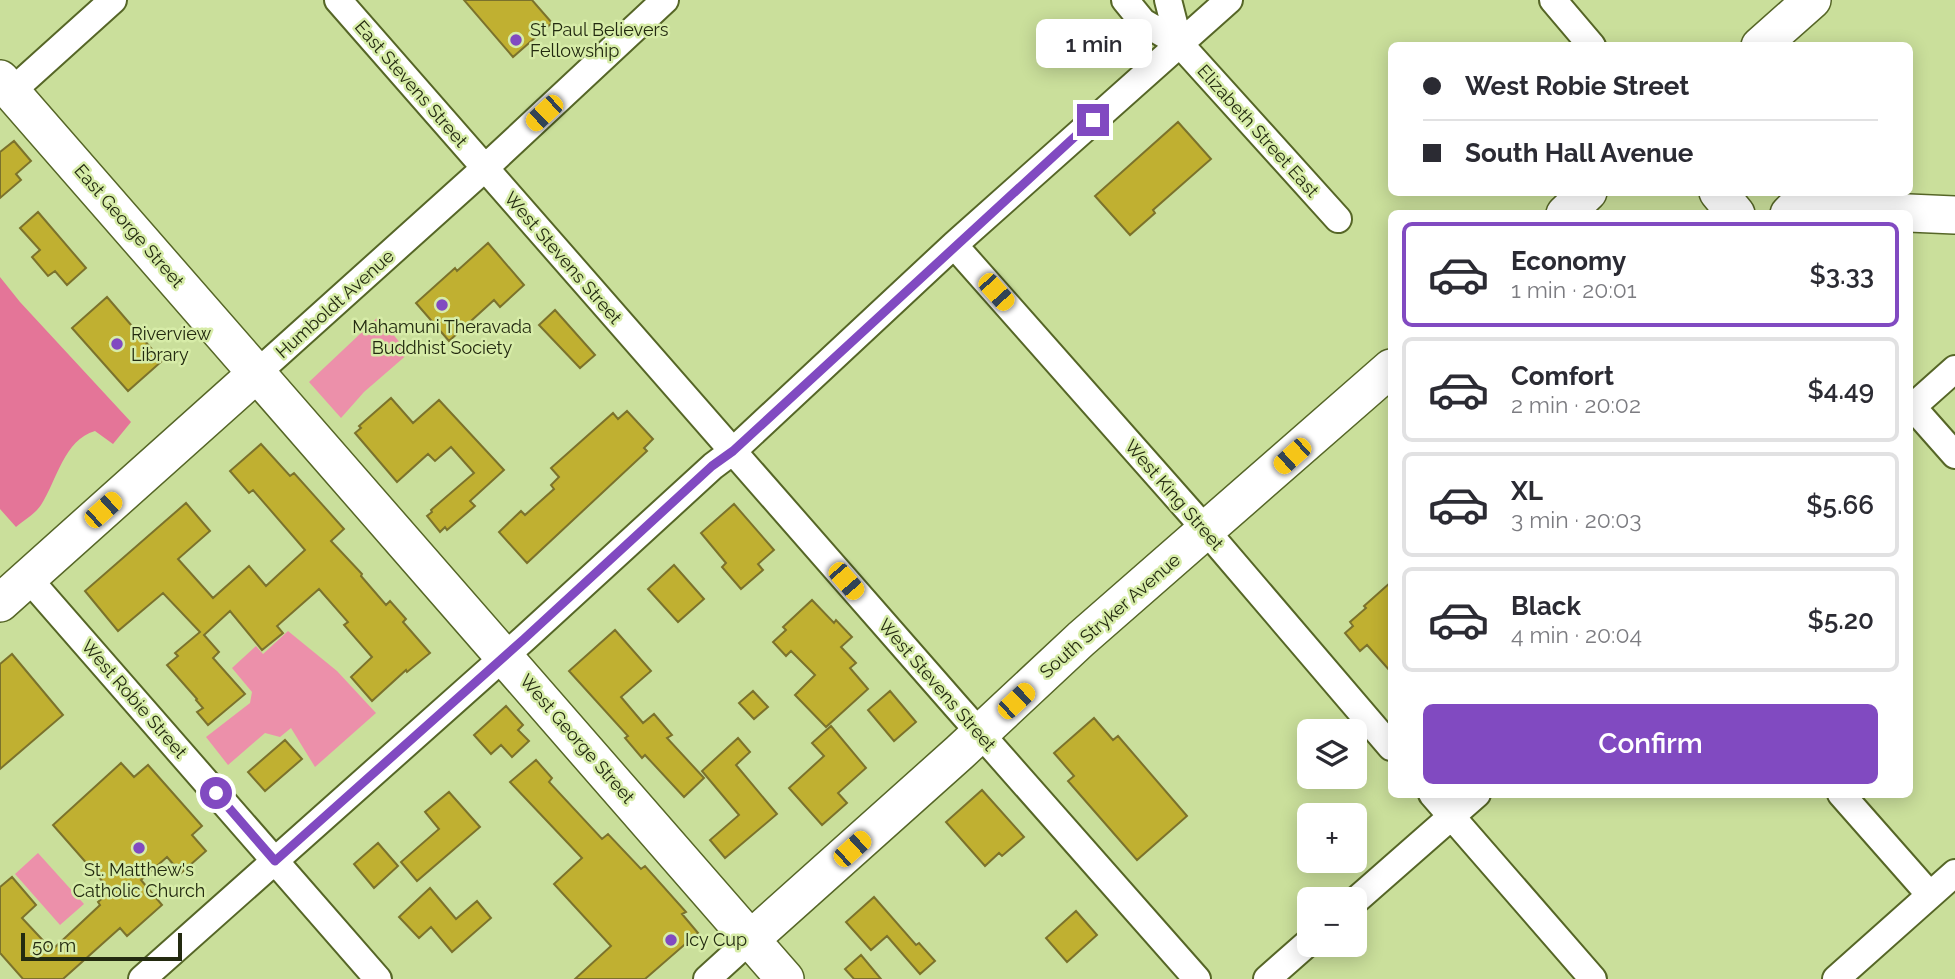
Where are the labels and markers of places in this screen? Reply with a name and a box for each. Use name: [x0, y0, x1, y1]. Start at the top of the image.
place label: St Paul Believers Fellowship: [530, 19, 669, 61]
marker: St Paul Believers Fellowship: [508, 32, 524, 48]
marker: Mahamuni Theravada Buddhist Society: [434, 297, 450, 313]
place label: Mahamuni Theravada Buddhist Society: [352, 316, 532, 358]
place label: Riverview Library: [131, 323, 212, 365]
marker: Riverview Library: [109, 336, 125, 352]
marker: St. Matthew's Catholic Church: [131, 840, 147, 856]
place label: St. Matthew's Catholic Church: [73, 859, 205, 901]
place label: Icy Cup: [685, 929, 747, 950]
marker: Icy Cup: [663, 932, 679, 948]

